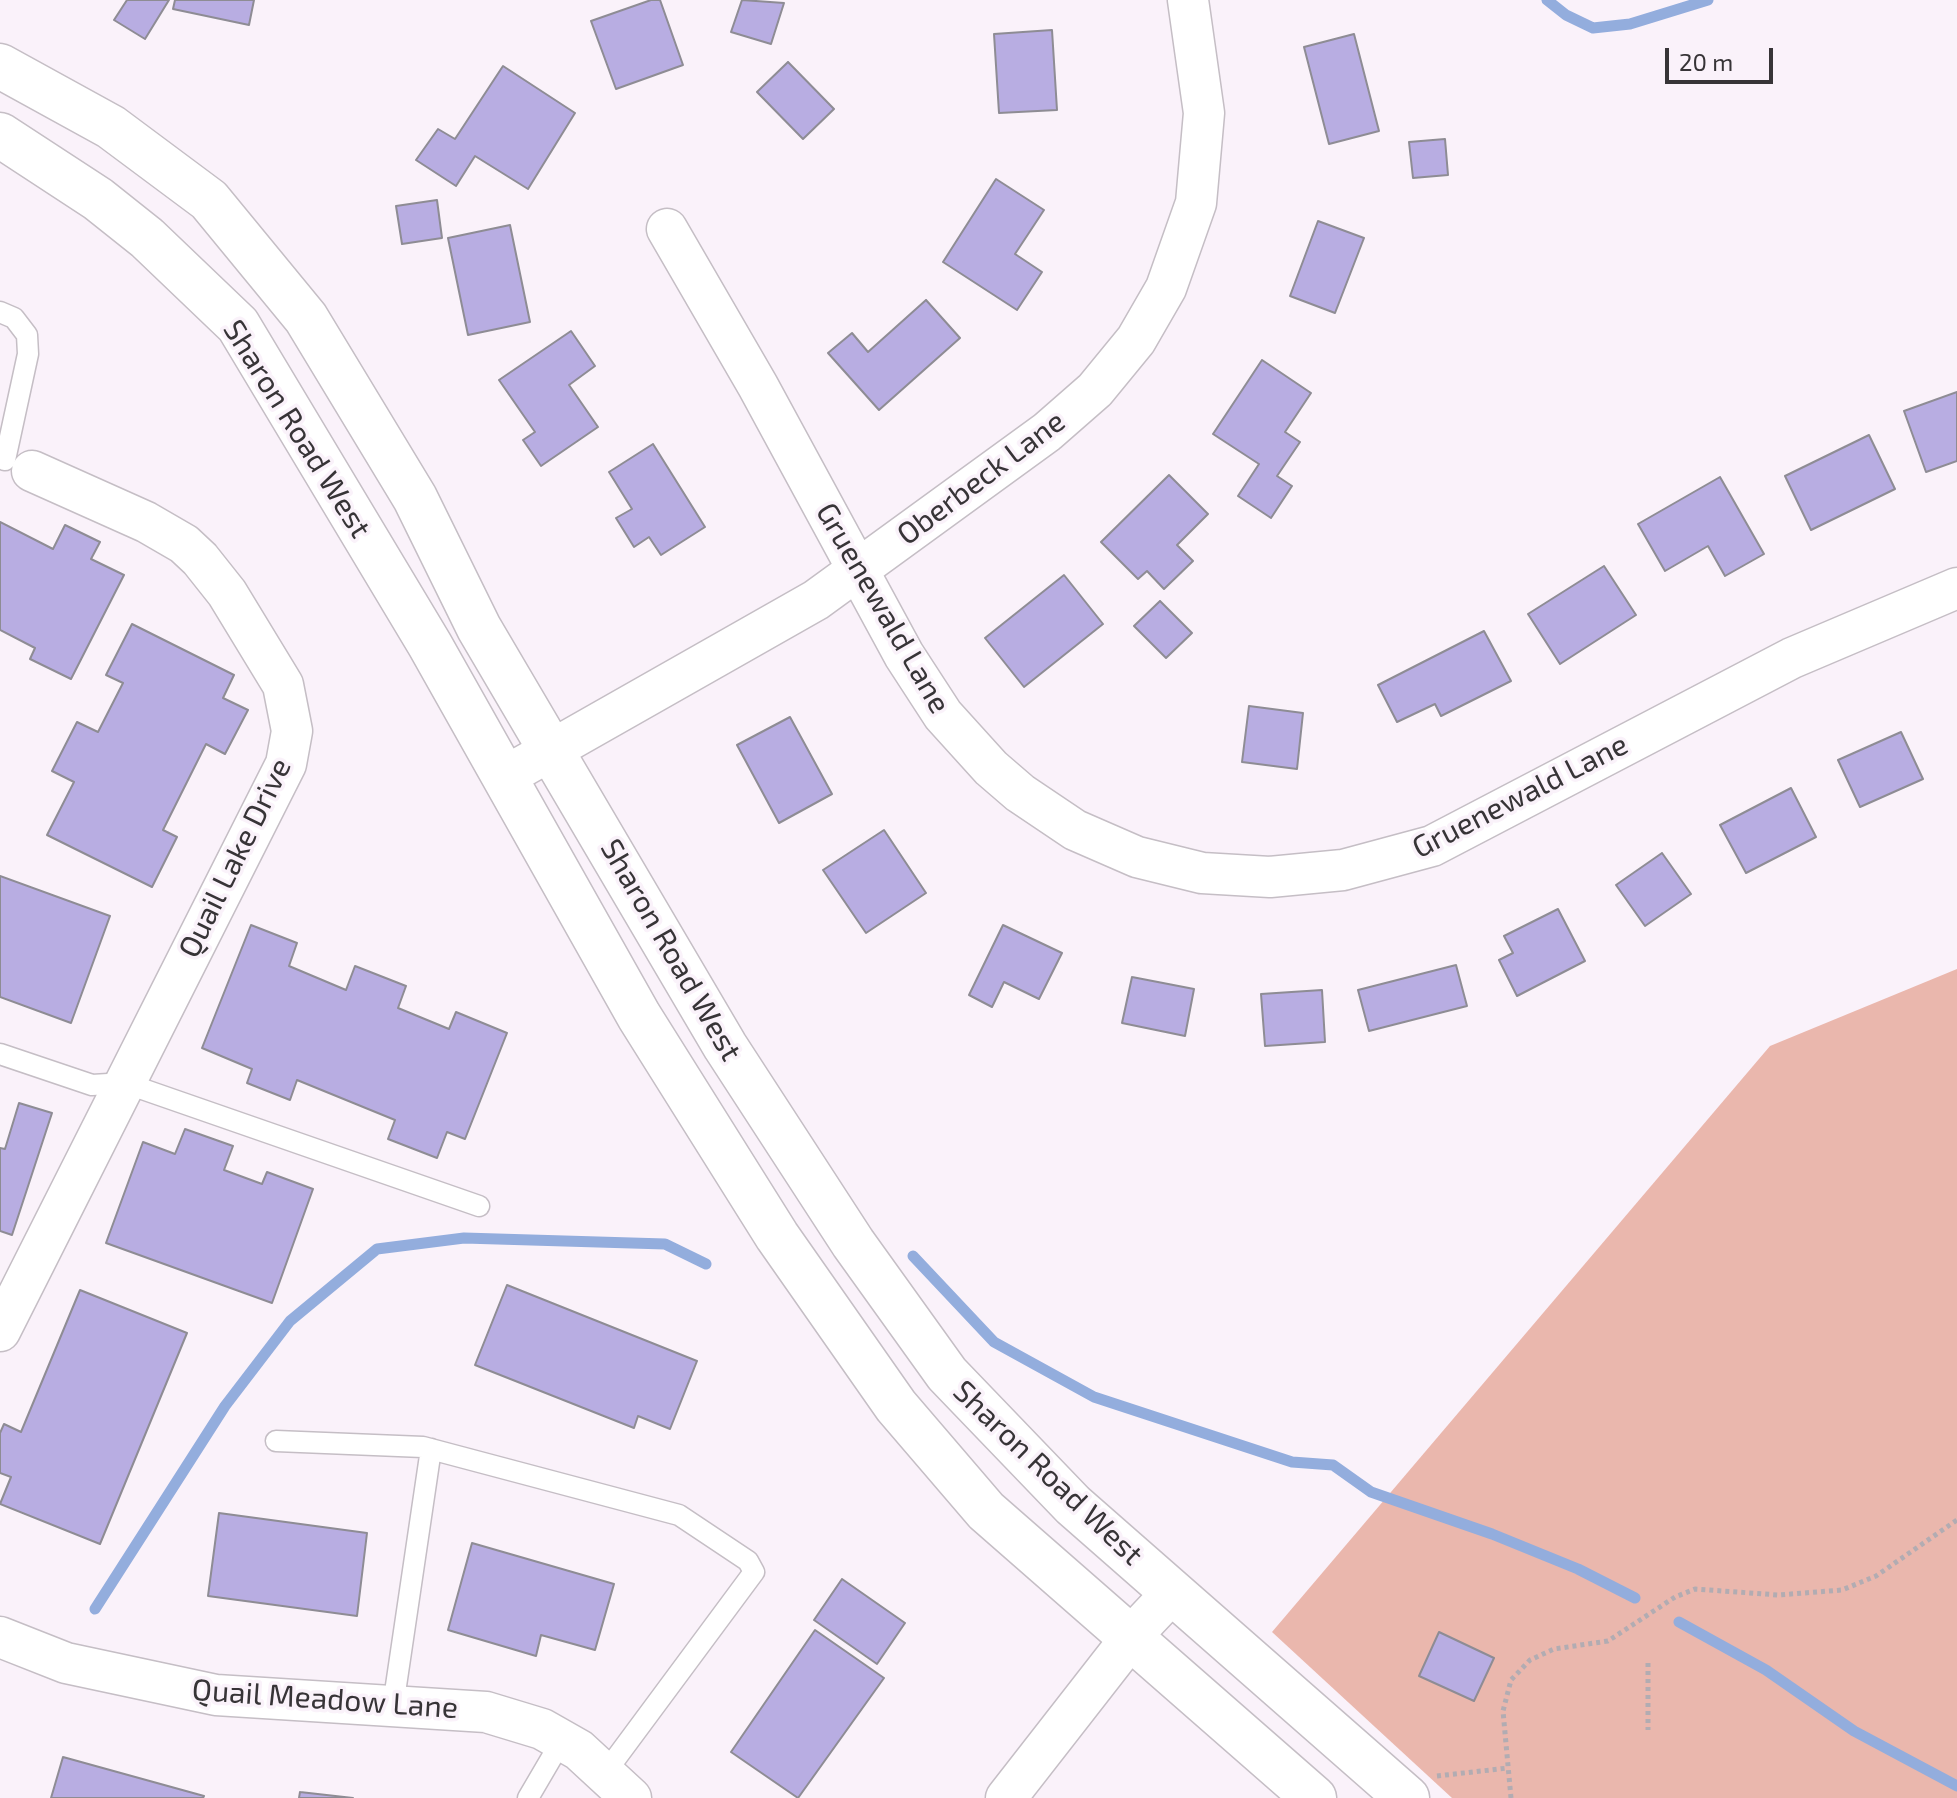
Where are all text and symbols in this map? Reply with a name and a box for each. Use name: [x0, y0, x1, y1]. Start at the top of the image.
scale bar: [1669, 32, 1777, 82]
text: 20 m: [1679, 47, 1733, 76]
street label: Sharon Road West: [215, 313, 379, 545]
street label: Oberbeck Lane: [890, 403, 1072, 553]
street label: Gruenewald Lane: [808, 496, 958, 720]
street label: Gruenewald Lane: [1406, 726, 1634, 866]
street label: Quail Lake Drive: [171, 752, 299, 964]
street label: Sharon Road West: [593, 833, 749, 1067]
street label: Sharon Road West: [946, 1373, 1150, 1573]
street label: Quail Meadow Lane: [191, 1672, 459, 1726]

